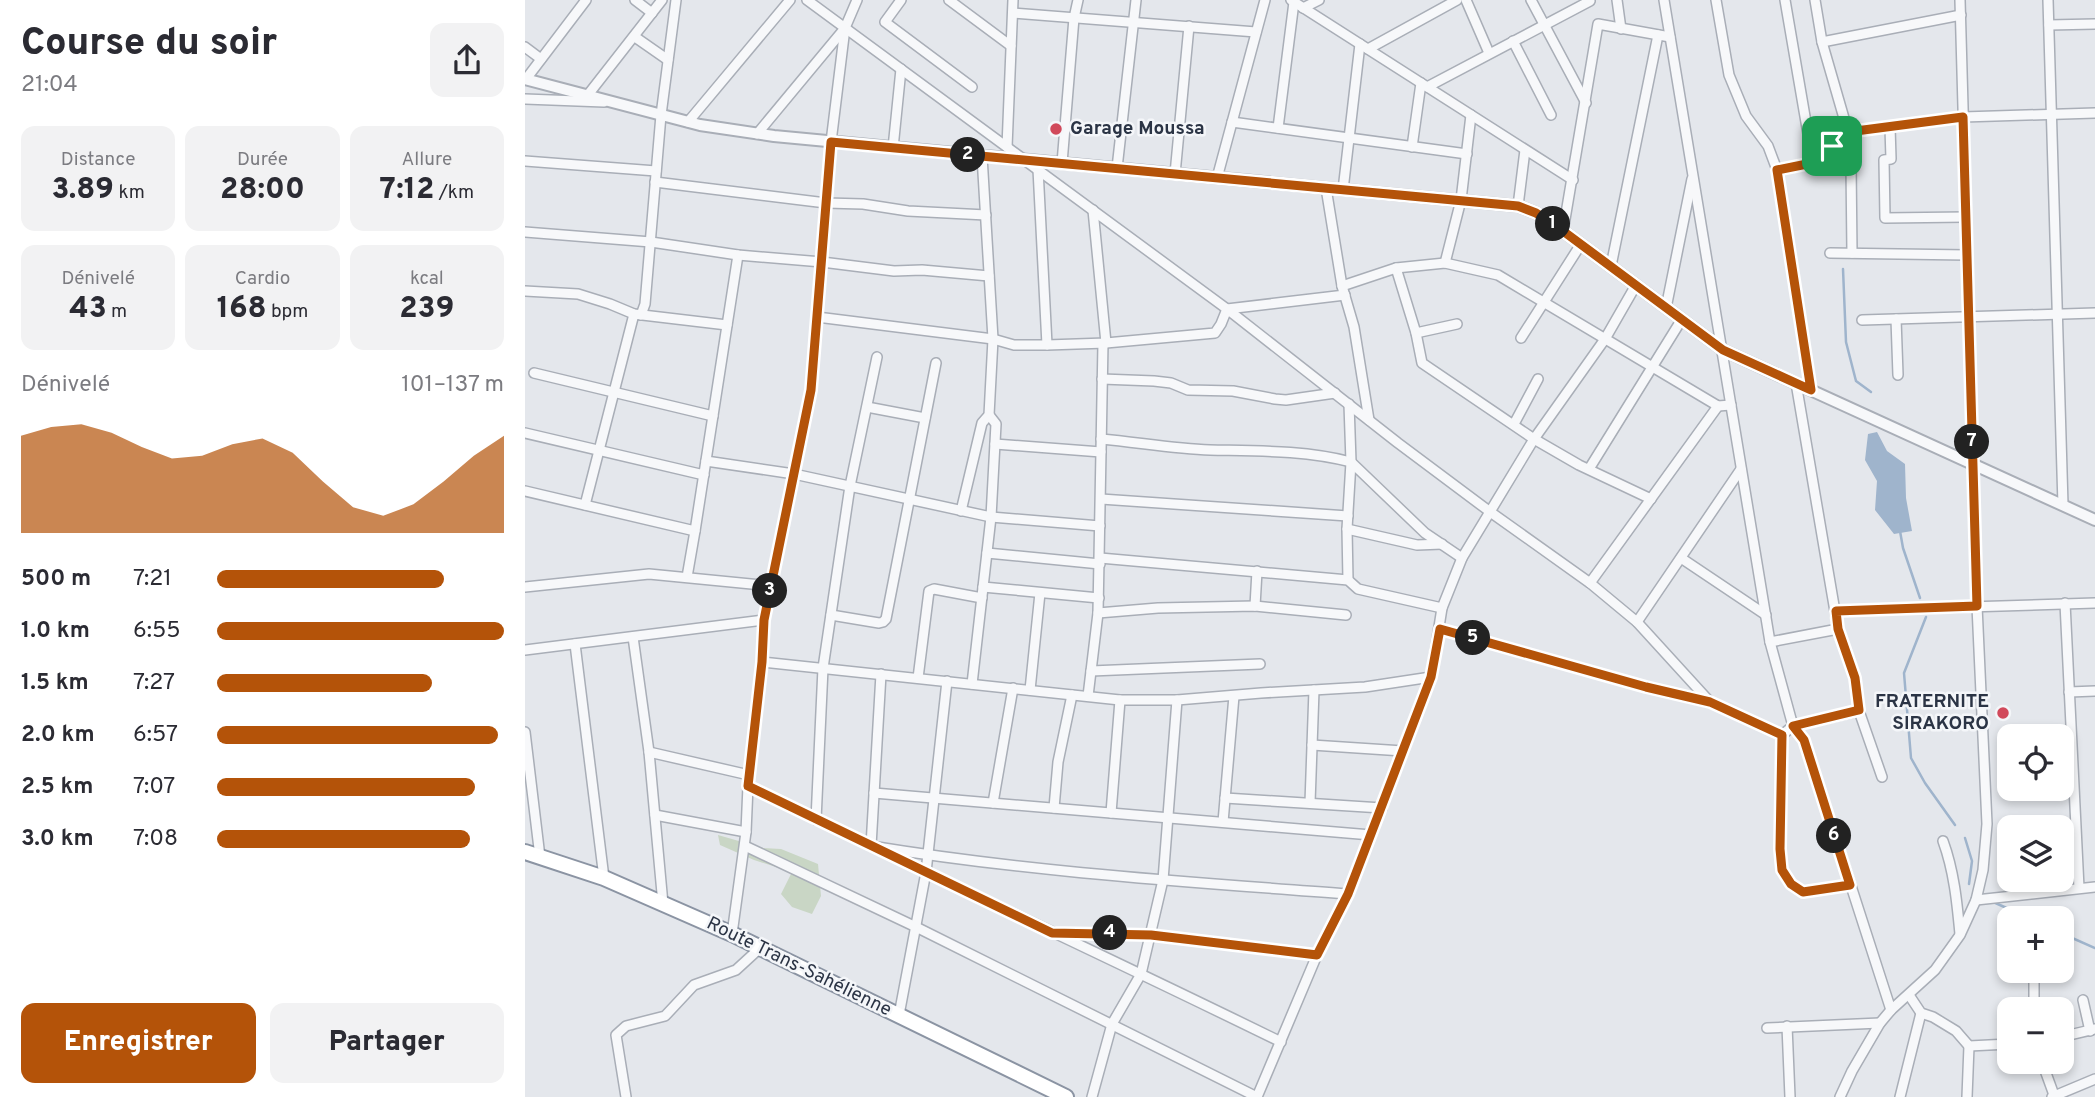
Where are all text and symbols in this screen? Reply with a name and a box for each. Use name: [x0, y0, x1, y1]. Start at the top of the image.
text: Course du soir: [21, 20, 277, 69]
button: share: [430, 23, 504, 97]
text: 21:04: [21, 71, 78, 100]
pin: [1802, 116, 1862, 176]
place label: Garage Moussa: [1070, 117, 1205, 141]
marker: Garage Moussa: [1048, 121, 1064, 137]
icon: arrive: [1813, 127, 1851, 165]
pin: 2: [951, 138, 985, 172]
text: 2: [962, 142, 973, 166]
text: Distance: [61, 148, 135, 172]
text: Durée: [237, 148, 288, 172]
text: Allure: [401, 148, 452, 172]
text: 3.89: [52, 172, 114, 209]
text: 28:00: [220, 172, 305, 209]
text: 7:12: [379, 172, 434, 209]
text: km: [114, 181, 145, 205]
text: /km: [434, 181, 474, 205]
pin: 1: [1535, 206, 1571, 242]
text: 1: [1549, 211, 1556, 235]
text: Dénivelé: [61, 267, 135, 291]
text: Cardio: [235, 267, 290, 291]
text: kcal: [410, 267, 444, 291]
text: 43: [69, 291, 107, 328]
text: 168: [217, 291, 267, 328]
text: 239: [399, 291, 454, 328]
text: m: [107, 300, 127, 324]
text: bpm: [267, 300, 308, 324]
text: Dénivelé: [21, 371, 110, 400]
text: 101–137 m: [401, 371, 504, 400]
pin: 7: [1955, 424, 1989, 460]
text: 7: [1966, 429, 1977, 453]
text: 500 m: [21, 565, 91, 594]
text: 7:21: [133, 565, 172, 594]
pin: 3: [753, 574, 787, 608]
text: 3: [764, 578, 775, 602]
text: 1.0 km: [21, 617, 90, 646]
text: 6:55: [133, 617, 180, 646]
pin: 5: [1455, 620, 1490, 656]
text: 5: [1467, 625, 1478, 649]
text: 1.5 km: [21, 669, 89, 698]
text: 7:27: [133, 669, 175, 698]
place label: FRATERNITE SIRAKORO: [1875, 690, 1989, 736]
marker: FRATERNITE SIRAKORO: [1995, 705, 2011, 721]
text: 2.0 km: [21, 721, 95, 750]
text: 6:57: [133, 721, 178, 750]
map controls: [1997, 724, 2074, 1074]
button: locate: [1997, 724, 2074, 801]
text: 2.5 km: [21, 773, 94, 802]
text: 7:07: [133, 773, 175, 802]
button: layers: [1997, 815, 2074, 892]
pin: 6: [1817, 818, 1851, 854]
text: 6: [1828, 823, 1839, 847]
text: 3.0 km: [21, 825, 94, 854]
text: 7:08: [133, 825, 178, 854]
button: +: [1997, 906, 2074, 983]
street label: Route Trans-Sahélienne: [703, 912, 895, 1022]
pin: 4: [1093, 916, 1127, 950]
text: 4: [1103, 920, 1116, 944]
button: −: [1997, 997, 2074, 1074]
button: Enregistrer: [21, 1003, 256, 1083]
button: Partager: [270, 1003, 504, 1083]

